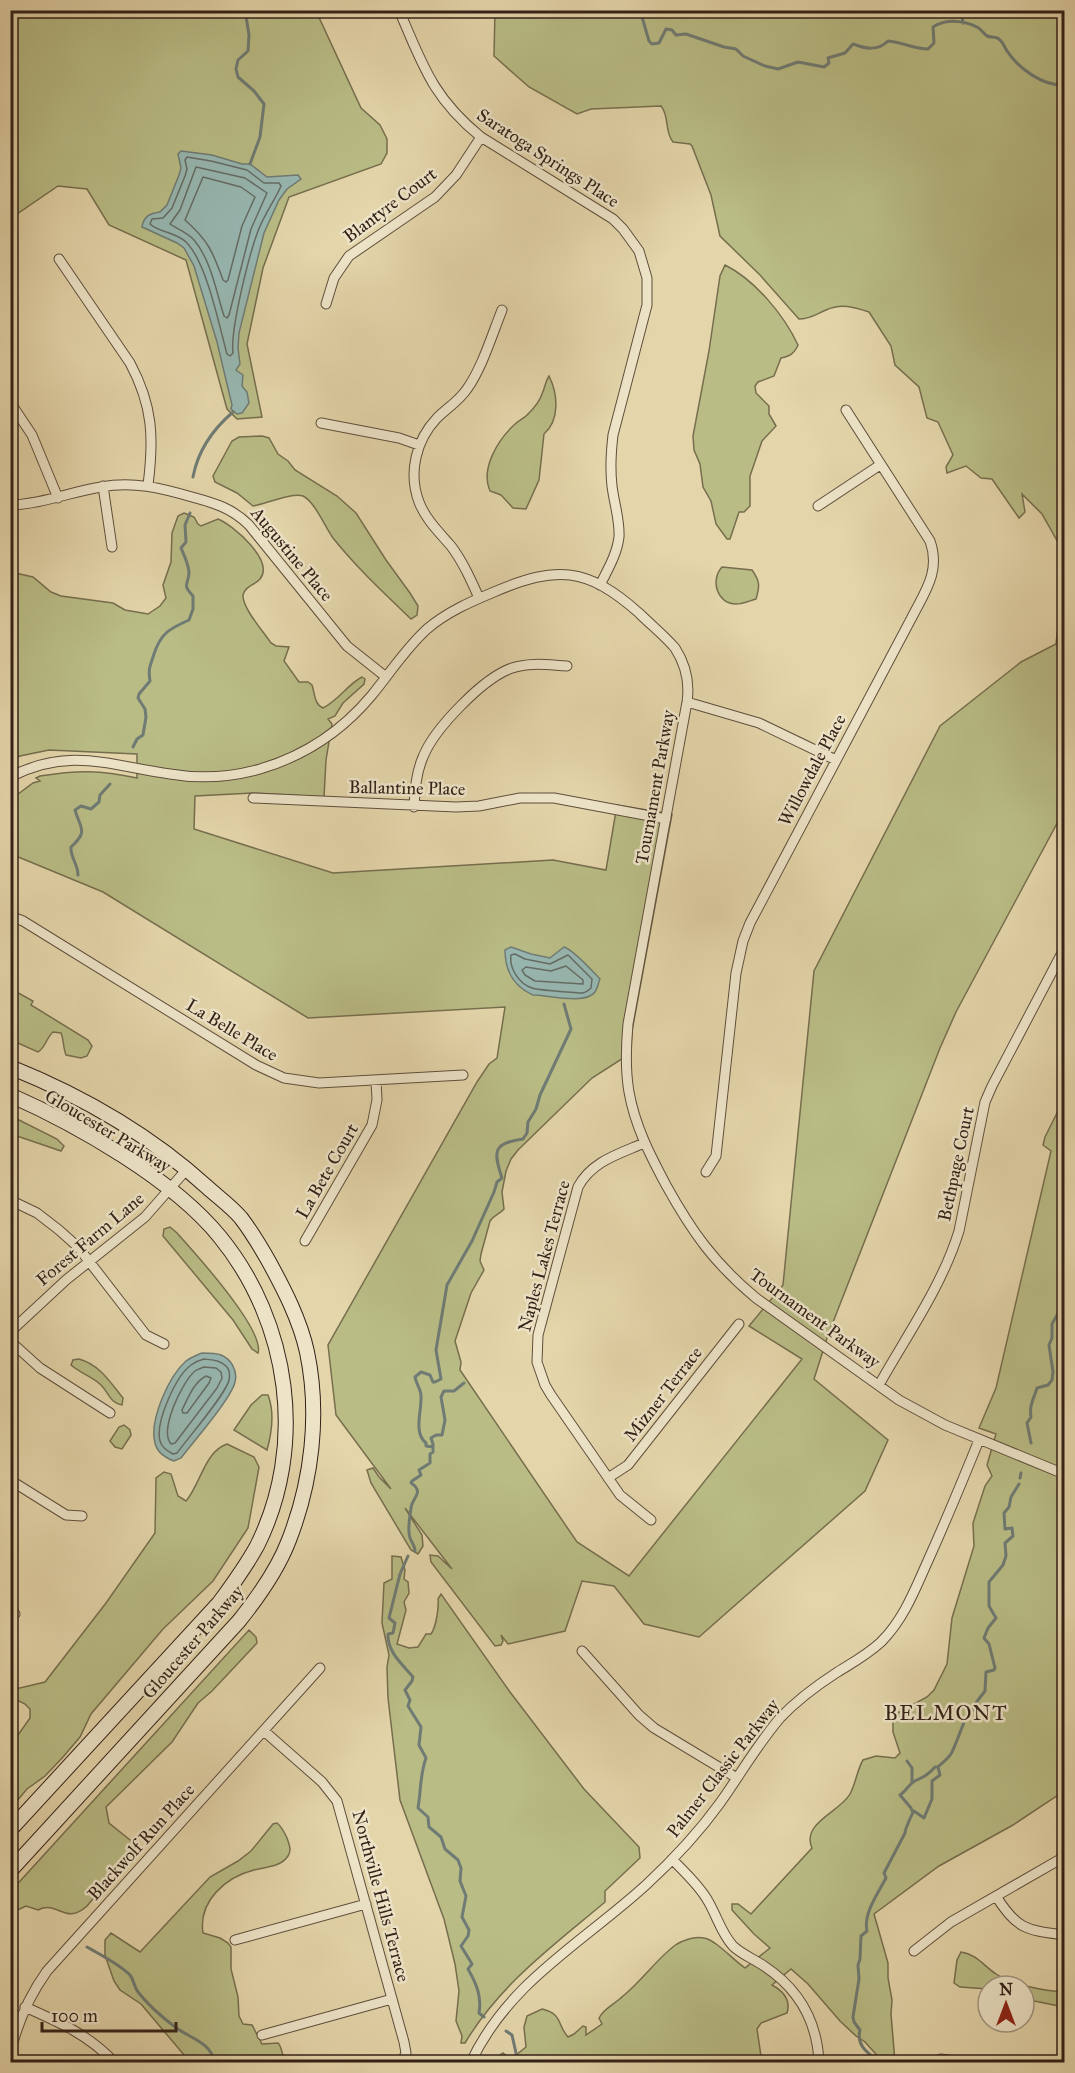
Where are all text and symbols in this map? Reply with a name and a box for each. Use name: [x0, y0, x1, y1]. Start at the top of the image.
street label: Saratoga Springs Place: [472, 104, 623, 213]
street label: Blantyre Court: [339, 162, 441, 247]
street label: Augustine Place: [245, 502, 338, 606]
street label: Tournament Parkway: [631, 708, 679, 866]
street label: Willowdale Place: [773, 710, 851, 830]
street label: Ballantine Place: [348, 776, 466, 800]
street label: La Belle Place: [182, 994, 282, 1066]
street label: Gloucester Parkway: [41, 1085, 175, 1178]
street label: Bethpage Court: [933, 1104, 980, 1223]
street label: La Bete Court: [291, 1119, 363, 1222]
street label: Naples Lakes Terrace: [513, 1178, 575, 1334]
street label: Forest Farm Lane: [31, 1187, 149, 1291]
street label: Tournament Parkway: [745, 1263, 885, 1373]
street label: Mizner Terrace: [619, 1342, 707, 1446]
street label: Gloucester Parkway: [138, 1580, 249, 1703]
street label: Palmer Classic Parkway: [662, 1694, 784, 1842]
district label: BELMONT: [884, 1700, 1008, 1726]
street label: Blackwolf Run Place: [83, 1779, 199, 1905]
street label: Northville Hills Terrace: [347, 1808, 415, 1984]
north arrow: [976, 1974, 1036, 2034]
text: N: [999, 1980, 1013, 1999]
scale bar: [42, 1995, 176, 2033]
text: 100 m: [51, 2005, 98, 2027]

